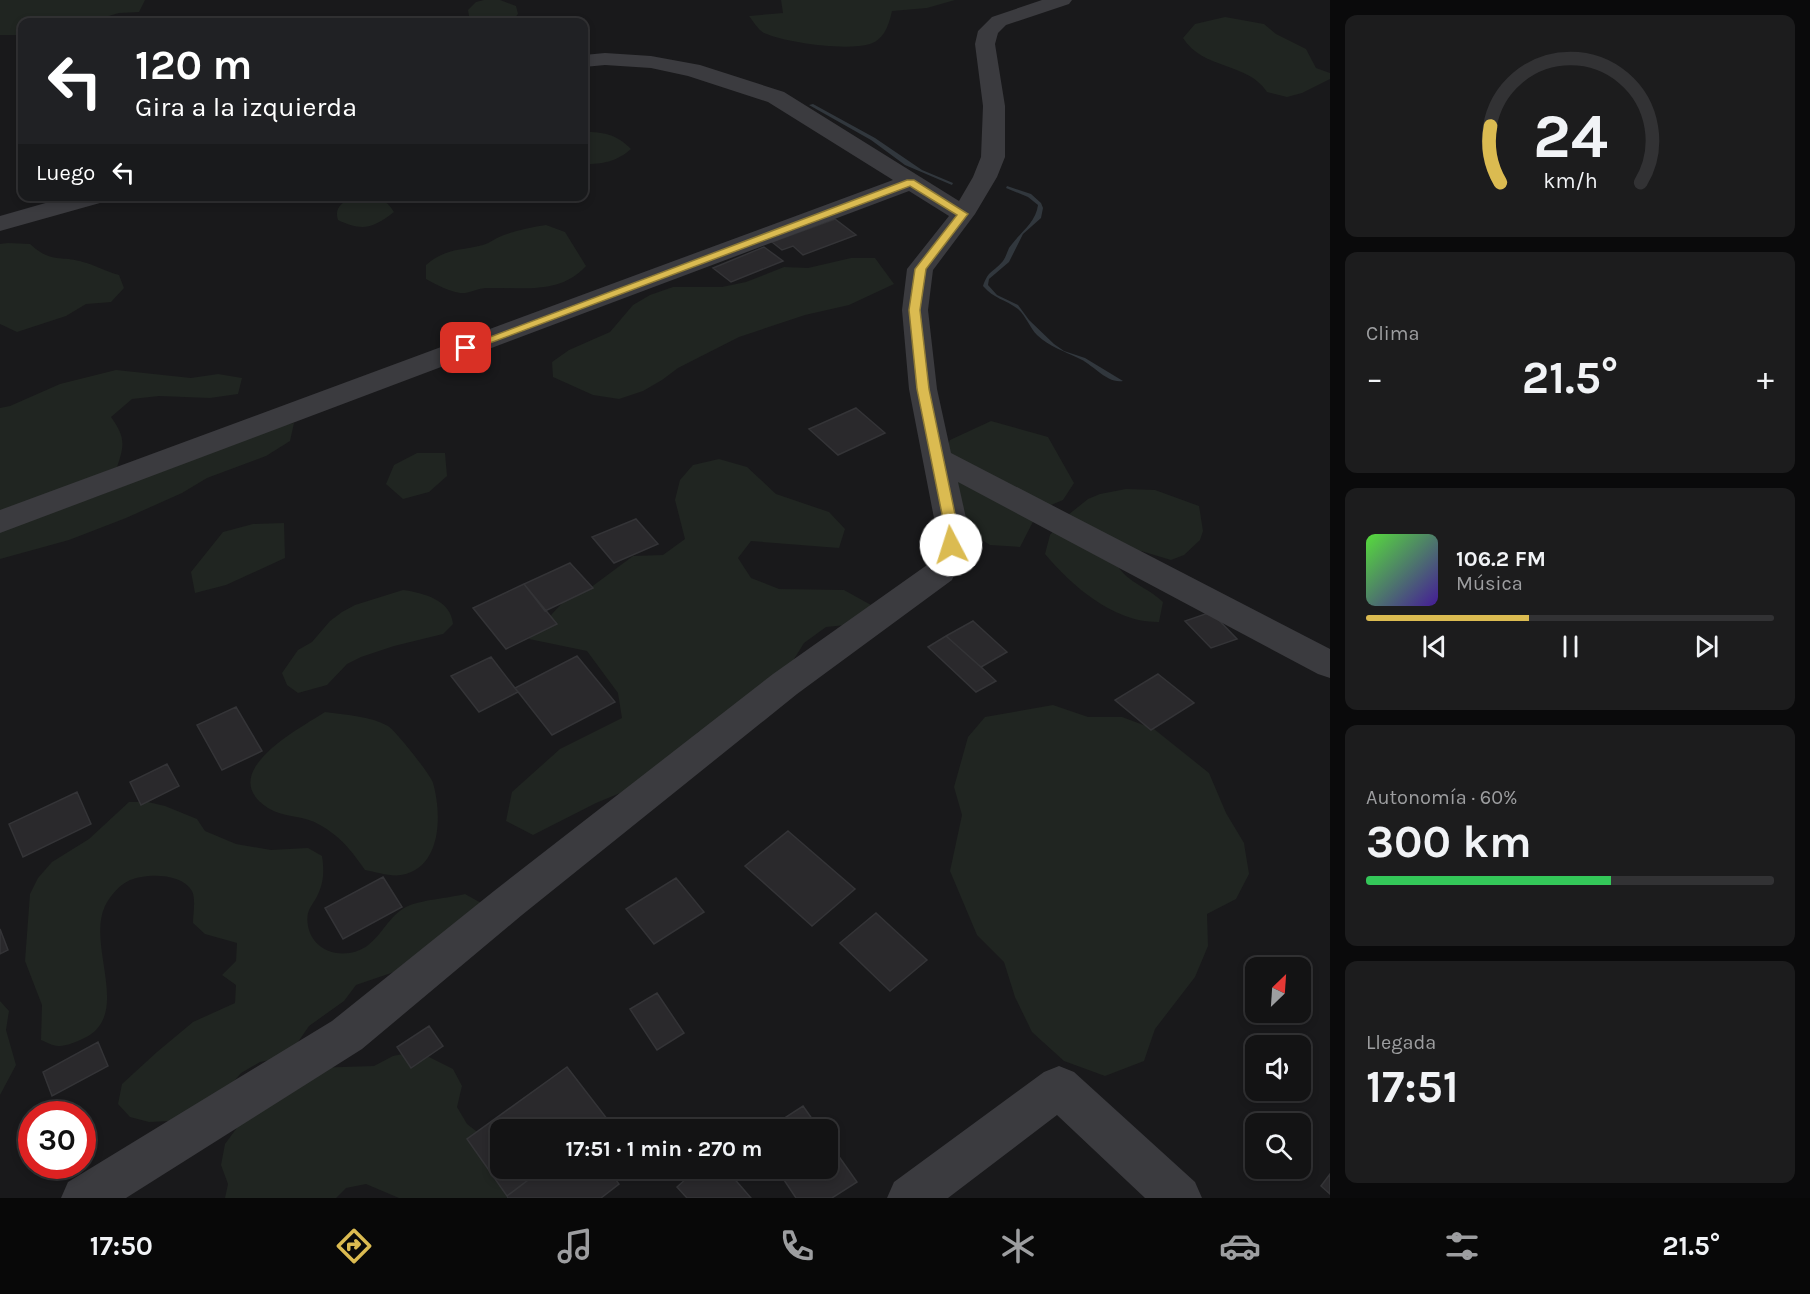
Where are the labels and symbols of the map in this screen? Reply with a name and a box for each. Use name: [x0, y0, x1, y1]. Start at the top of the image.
pin: [440, 322, 491, 373]
position arrow: [919, 513, 983, 577]
north arrow: [1245, 957, 1311, 1023]
speed limit sign: 30: [18, 1101, 96, 1179]

